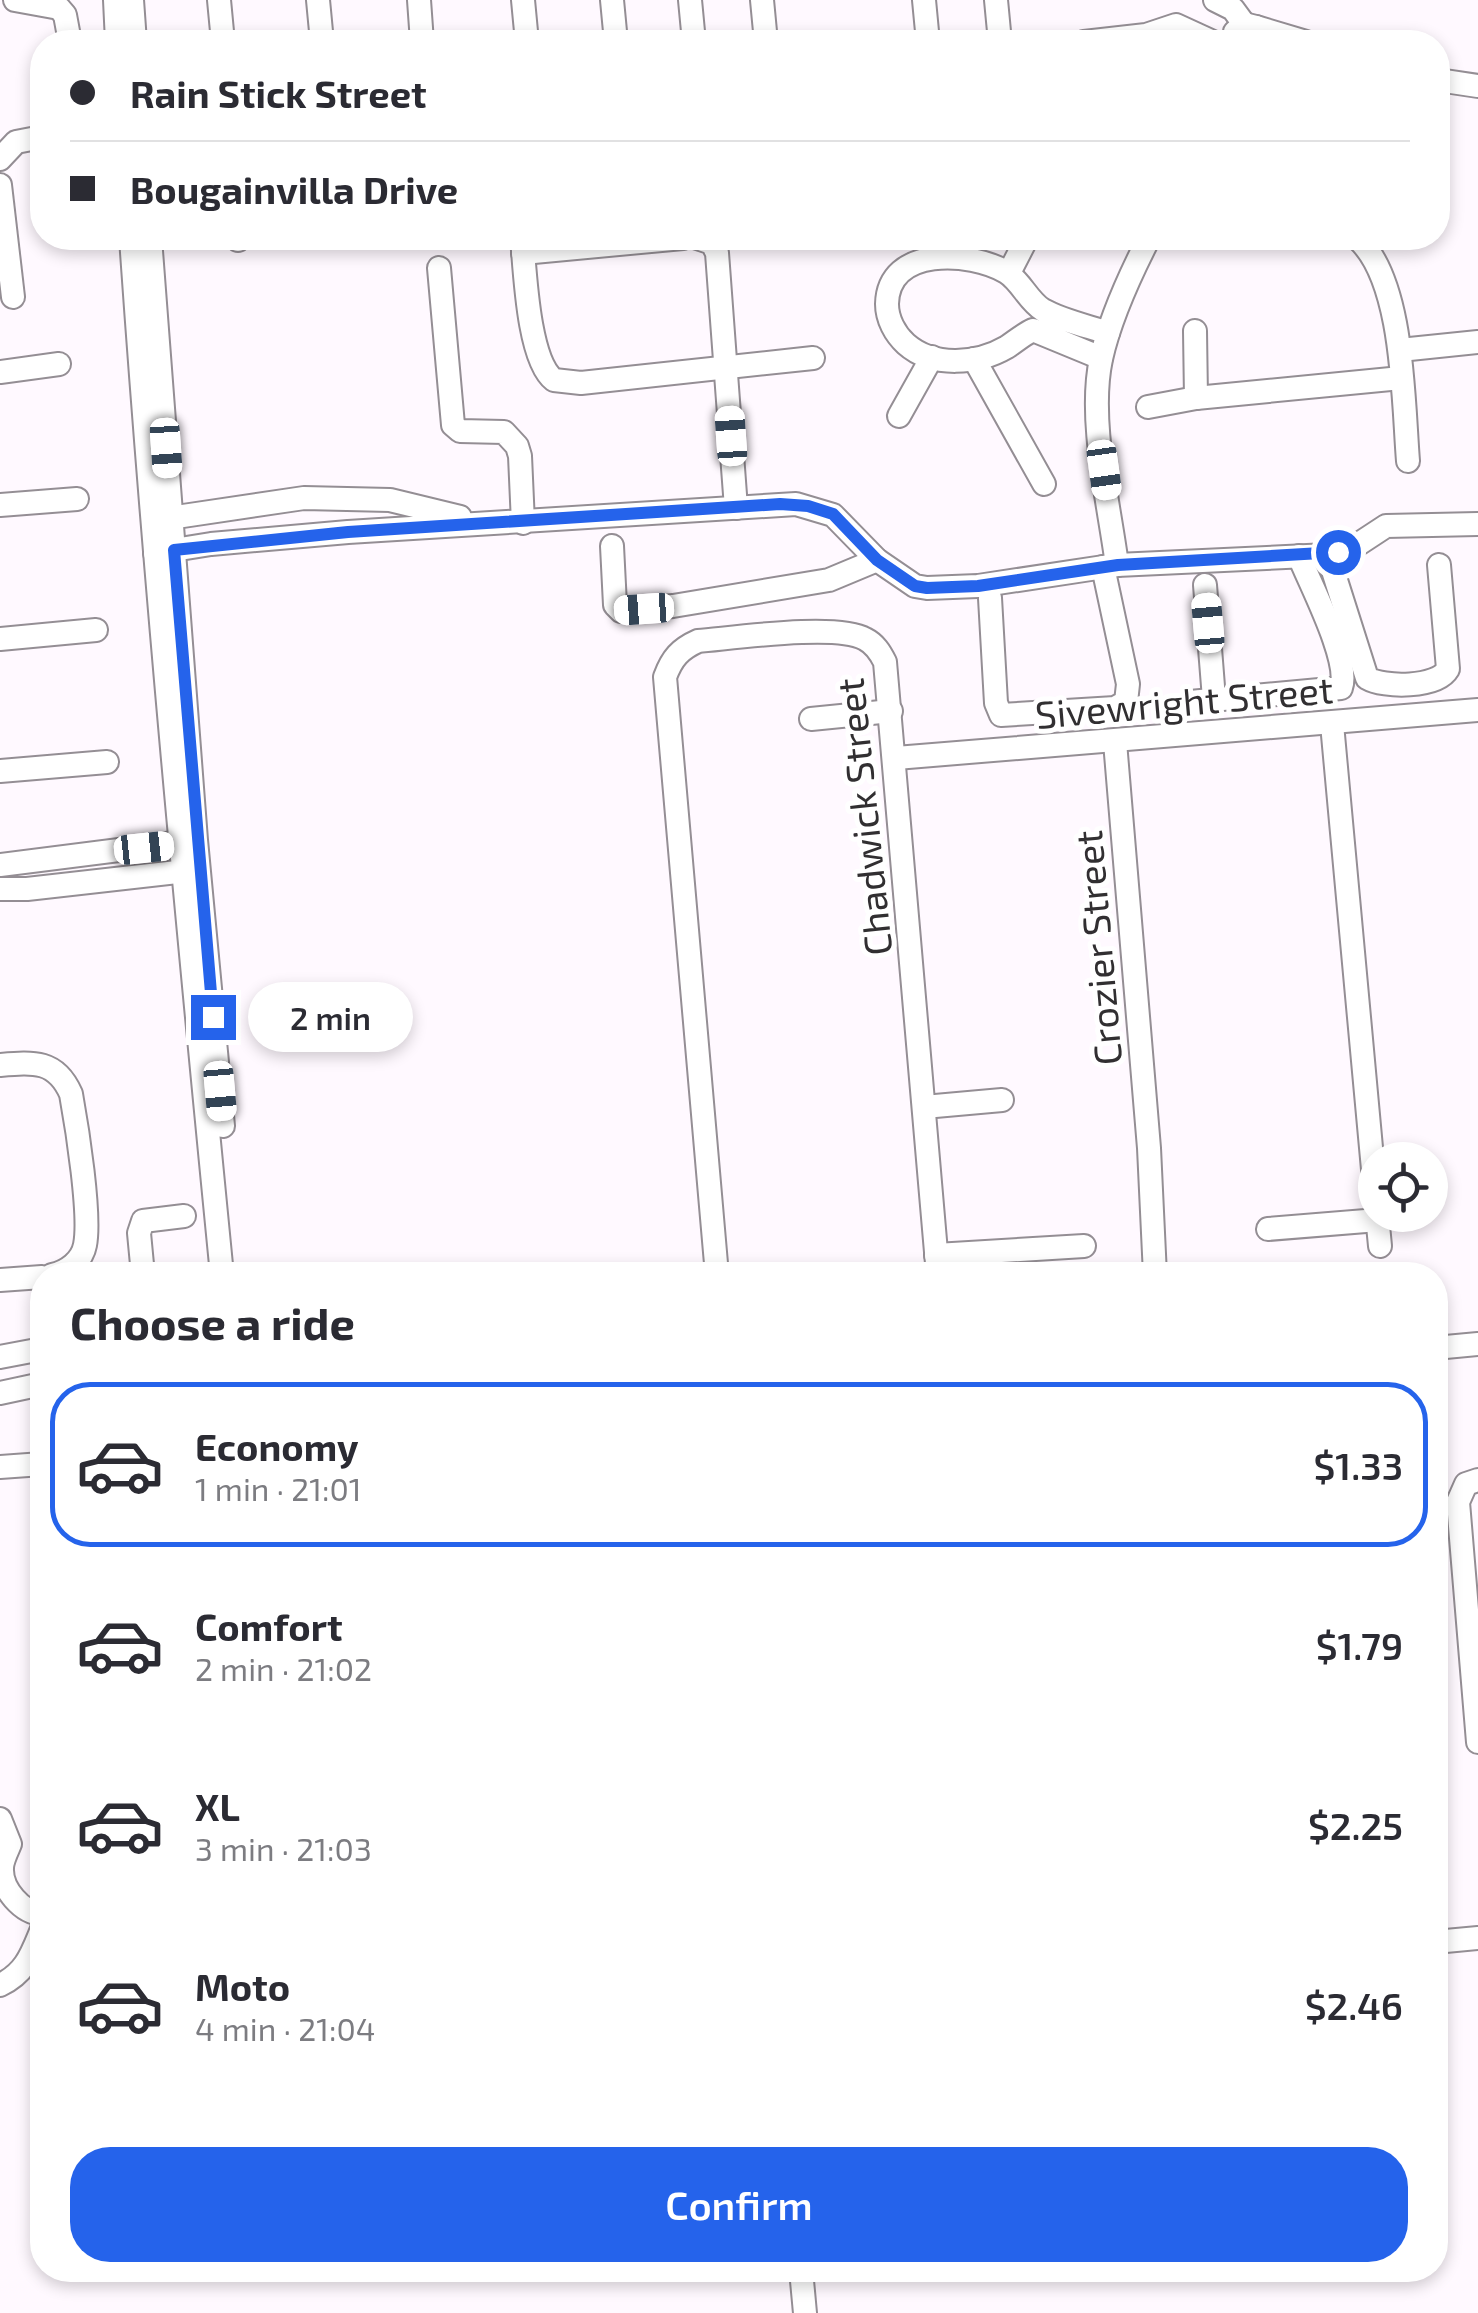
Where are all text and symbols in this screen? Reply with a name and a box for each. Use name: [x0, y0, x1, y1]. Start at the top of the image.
text: Rain Stick Street: [130, 70, 427, 116]
text: Bougainvilla Drive: [130, 166, 458, 212]
car: [714, 405, 748, 467]
car: [149, 417, 183, 479]
car: [1085, 438, 1123, 502]
route start: [1316, 530, 1361, 575]
car: [613, 592, 675, 626]
car: [1190, 592, 1226, 654]
street label: Sivewright Street: [1033, 665, 1335, 737]
street label: Chadwick Street: [826, 676, 900, 958]
street label: Crozier Street: [1064, 829, 1130, 1067]
car: [113, 830, 175, 866]
callout: 2 min: [248, 982, 413, 1052]
route end: [191, 995, 236, 1040]
text: 2 min: [290, 998, 371, 1036]
car: [202, 1060, 238, 1122]
map controls: [1358, 1142, 1448, 1232]
button: locate: [1358, 1142, 1448, 1232]
text: Choose a ride: [70, 1295, 355, 1349]
icon: car: [75, 1420, 165, 1510]
text: Economy: [195, 1423, 359, 1469]
text: $1.33: [1314, 1442, 1403, 1488]
text: 1 min · 21:01: [195, 1469, 362, 1507]
icon: car: [75, 1600, 165, 1690]
text: Comfort: [195, 1603, 343, 1649]
text: $1.79: [1316, 1622, 1403, 1668]
text: 2 min · 21:02: [195, 1649, 372, 1687]
icon: car: [75, 1780, 165, 1870]
text: XL: [195, 1783, 240, 1829]
text: $2.25: [1308, 1802, 1403, 1848]
text: 3 min · 21:03: [195, 1829, 372, 1867]
icon: car: [75, 1960, 165, 2050]
text: Moto: [195, 1963, 290, 2009]
text: $2.46: [1305, 1982, 1403, 2028]
text: 4 min · 21:04: [195, 2009, 375, 2047]
button: Confirm: [70, 2147, 1408, 2262]

